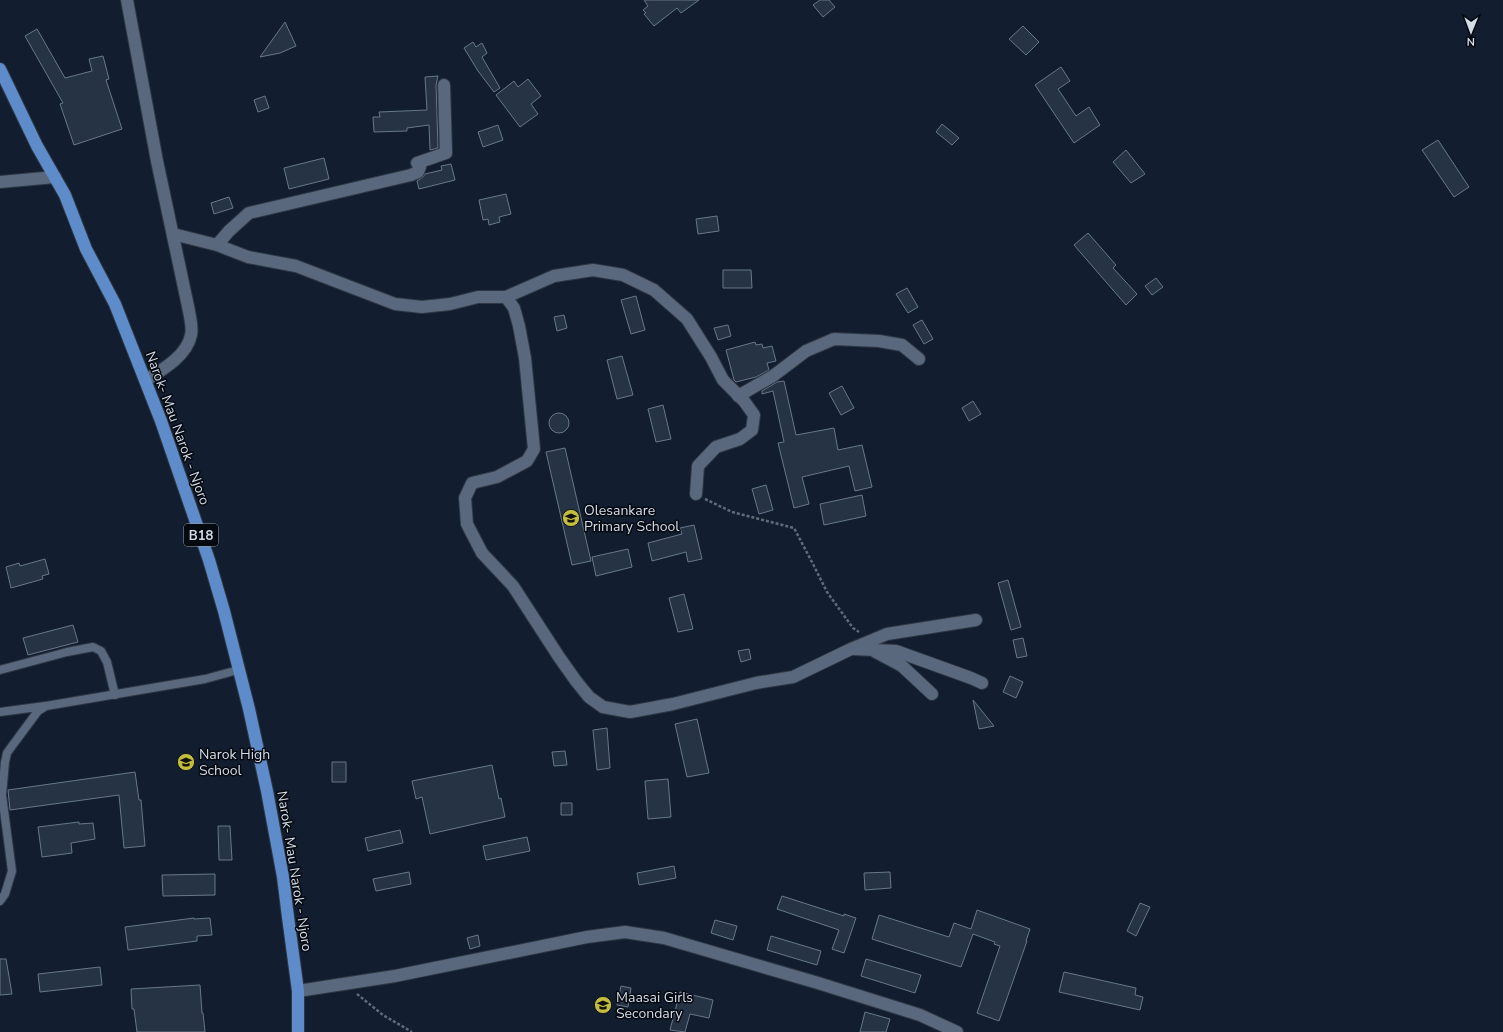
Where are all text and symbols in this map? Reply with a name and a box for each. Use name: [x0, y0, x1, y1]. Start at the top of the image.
north arrow: [1451, 12, 1491, 52]
text: N: [1467, 34, 1475, 49]
street label: Narok- Mau Narok - Njoro: [141, 349, 214, 508]
place label: Olesankare Primary School: [584, 501, 680, 536]
school or university icon: Olesankare Primary School: [561, 508, 581, 528]
road number: B18: [184, 524, 218, 546]
place label: Narok High School: [199, 745, 270, 780]
school or university icon: Narok High School: [176, 752, 196, 772]
street label: Narok- Mau Narok - Njoro: [272, 789, 317, 953]
place label: Maasai Girls Secondary: [616, 988, 693, 1023]
school or university icon: Maasai Girls Secondary: [593, 995, 613, 1015]

